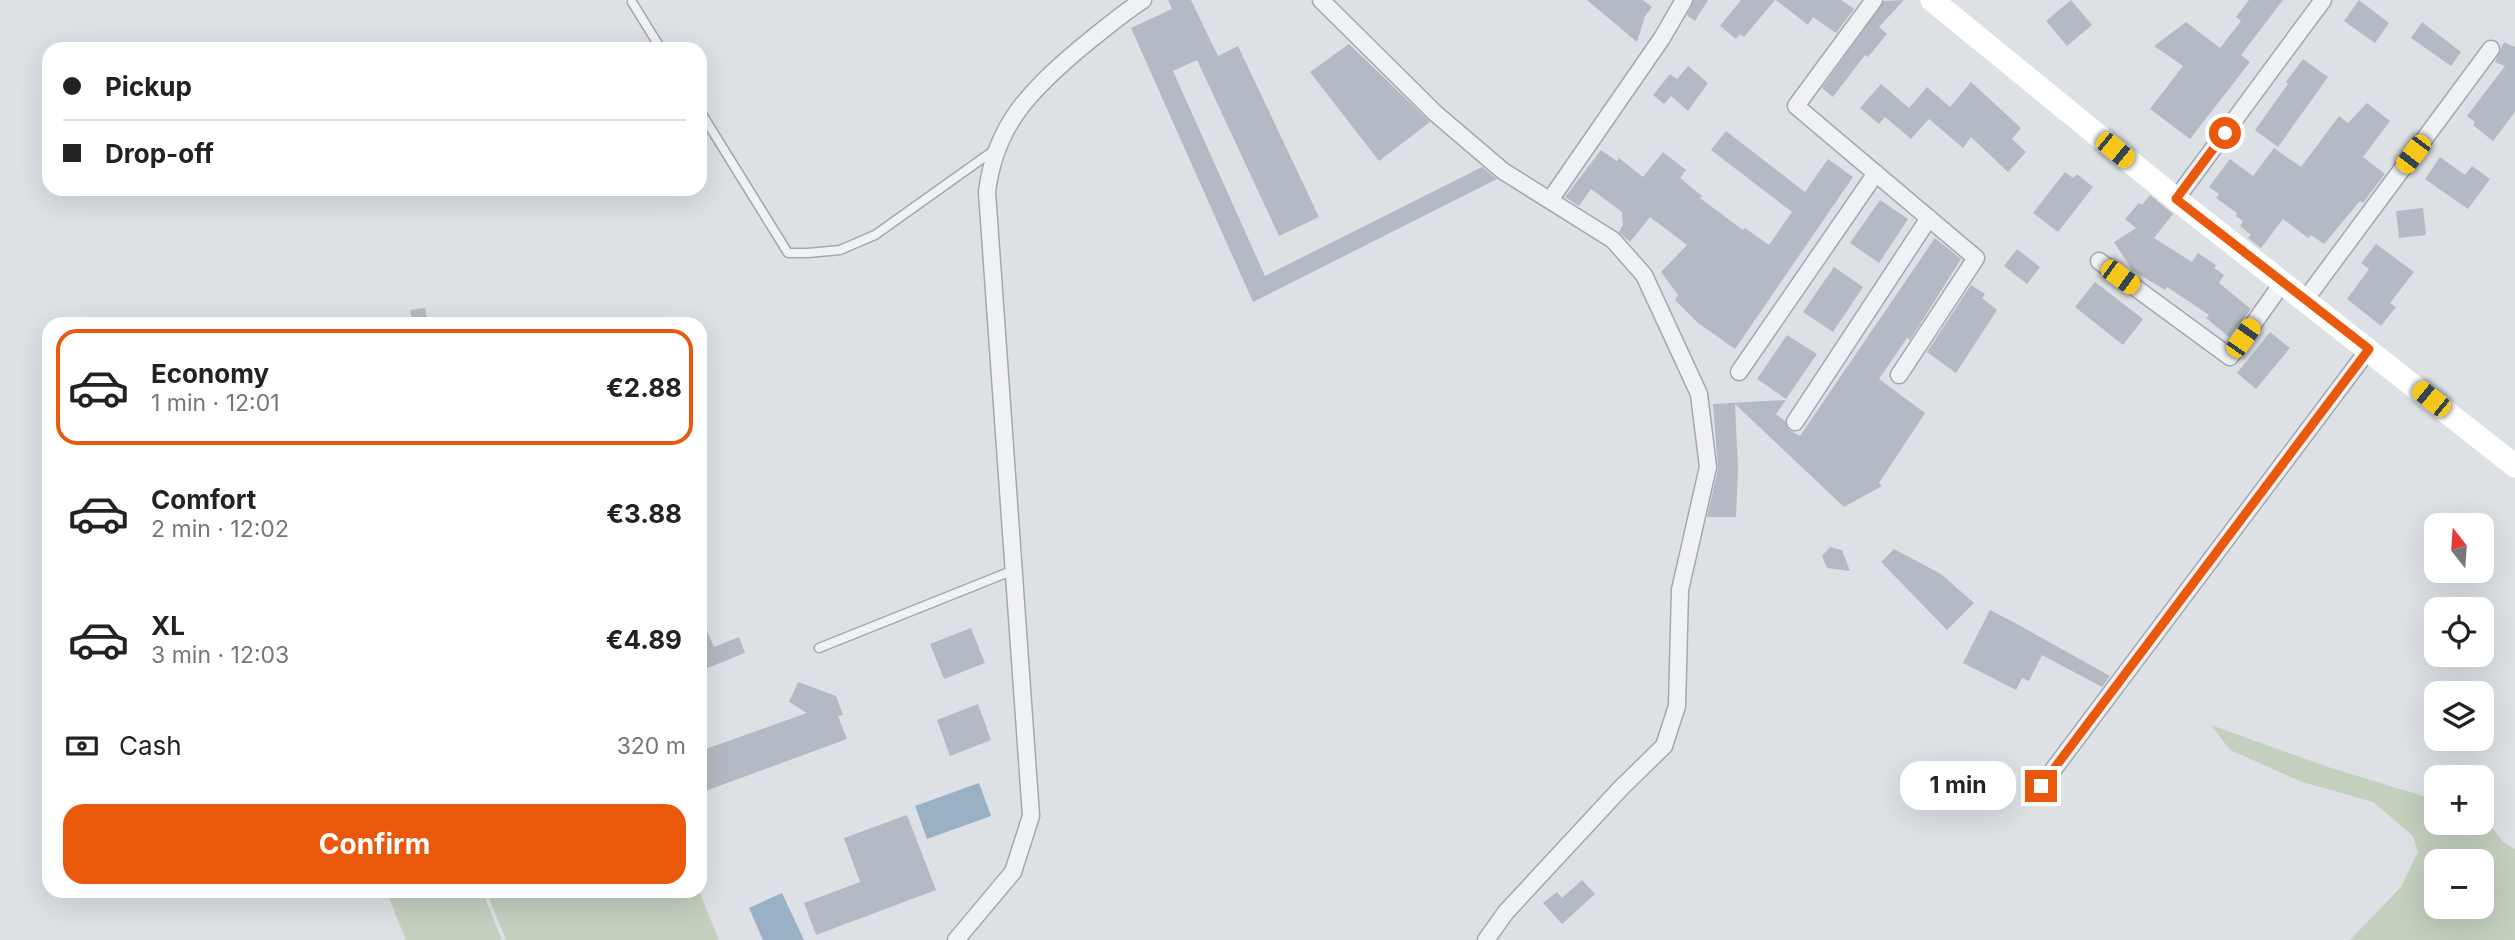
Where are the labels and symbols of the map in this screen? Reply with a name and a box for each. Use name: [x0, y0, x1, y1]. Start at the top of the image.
route start: [2209, 117, 2241, 149]
car: [2093, 129, 2138, 171]
car: [2392, 131, 2435, 177]
car: [2097, 256, 2144, 298]
car: [2223, 315, 2264, 361]
car: [2409, 378, 2454, 420]
north arrow: [2424, 513, 2494, 583]
callout: 1 min: [1901, 762, 2016, 810]
route end: [2025, 770, 2057, 802]

